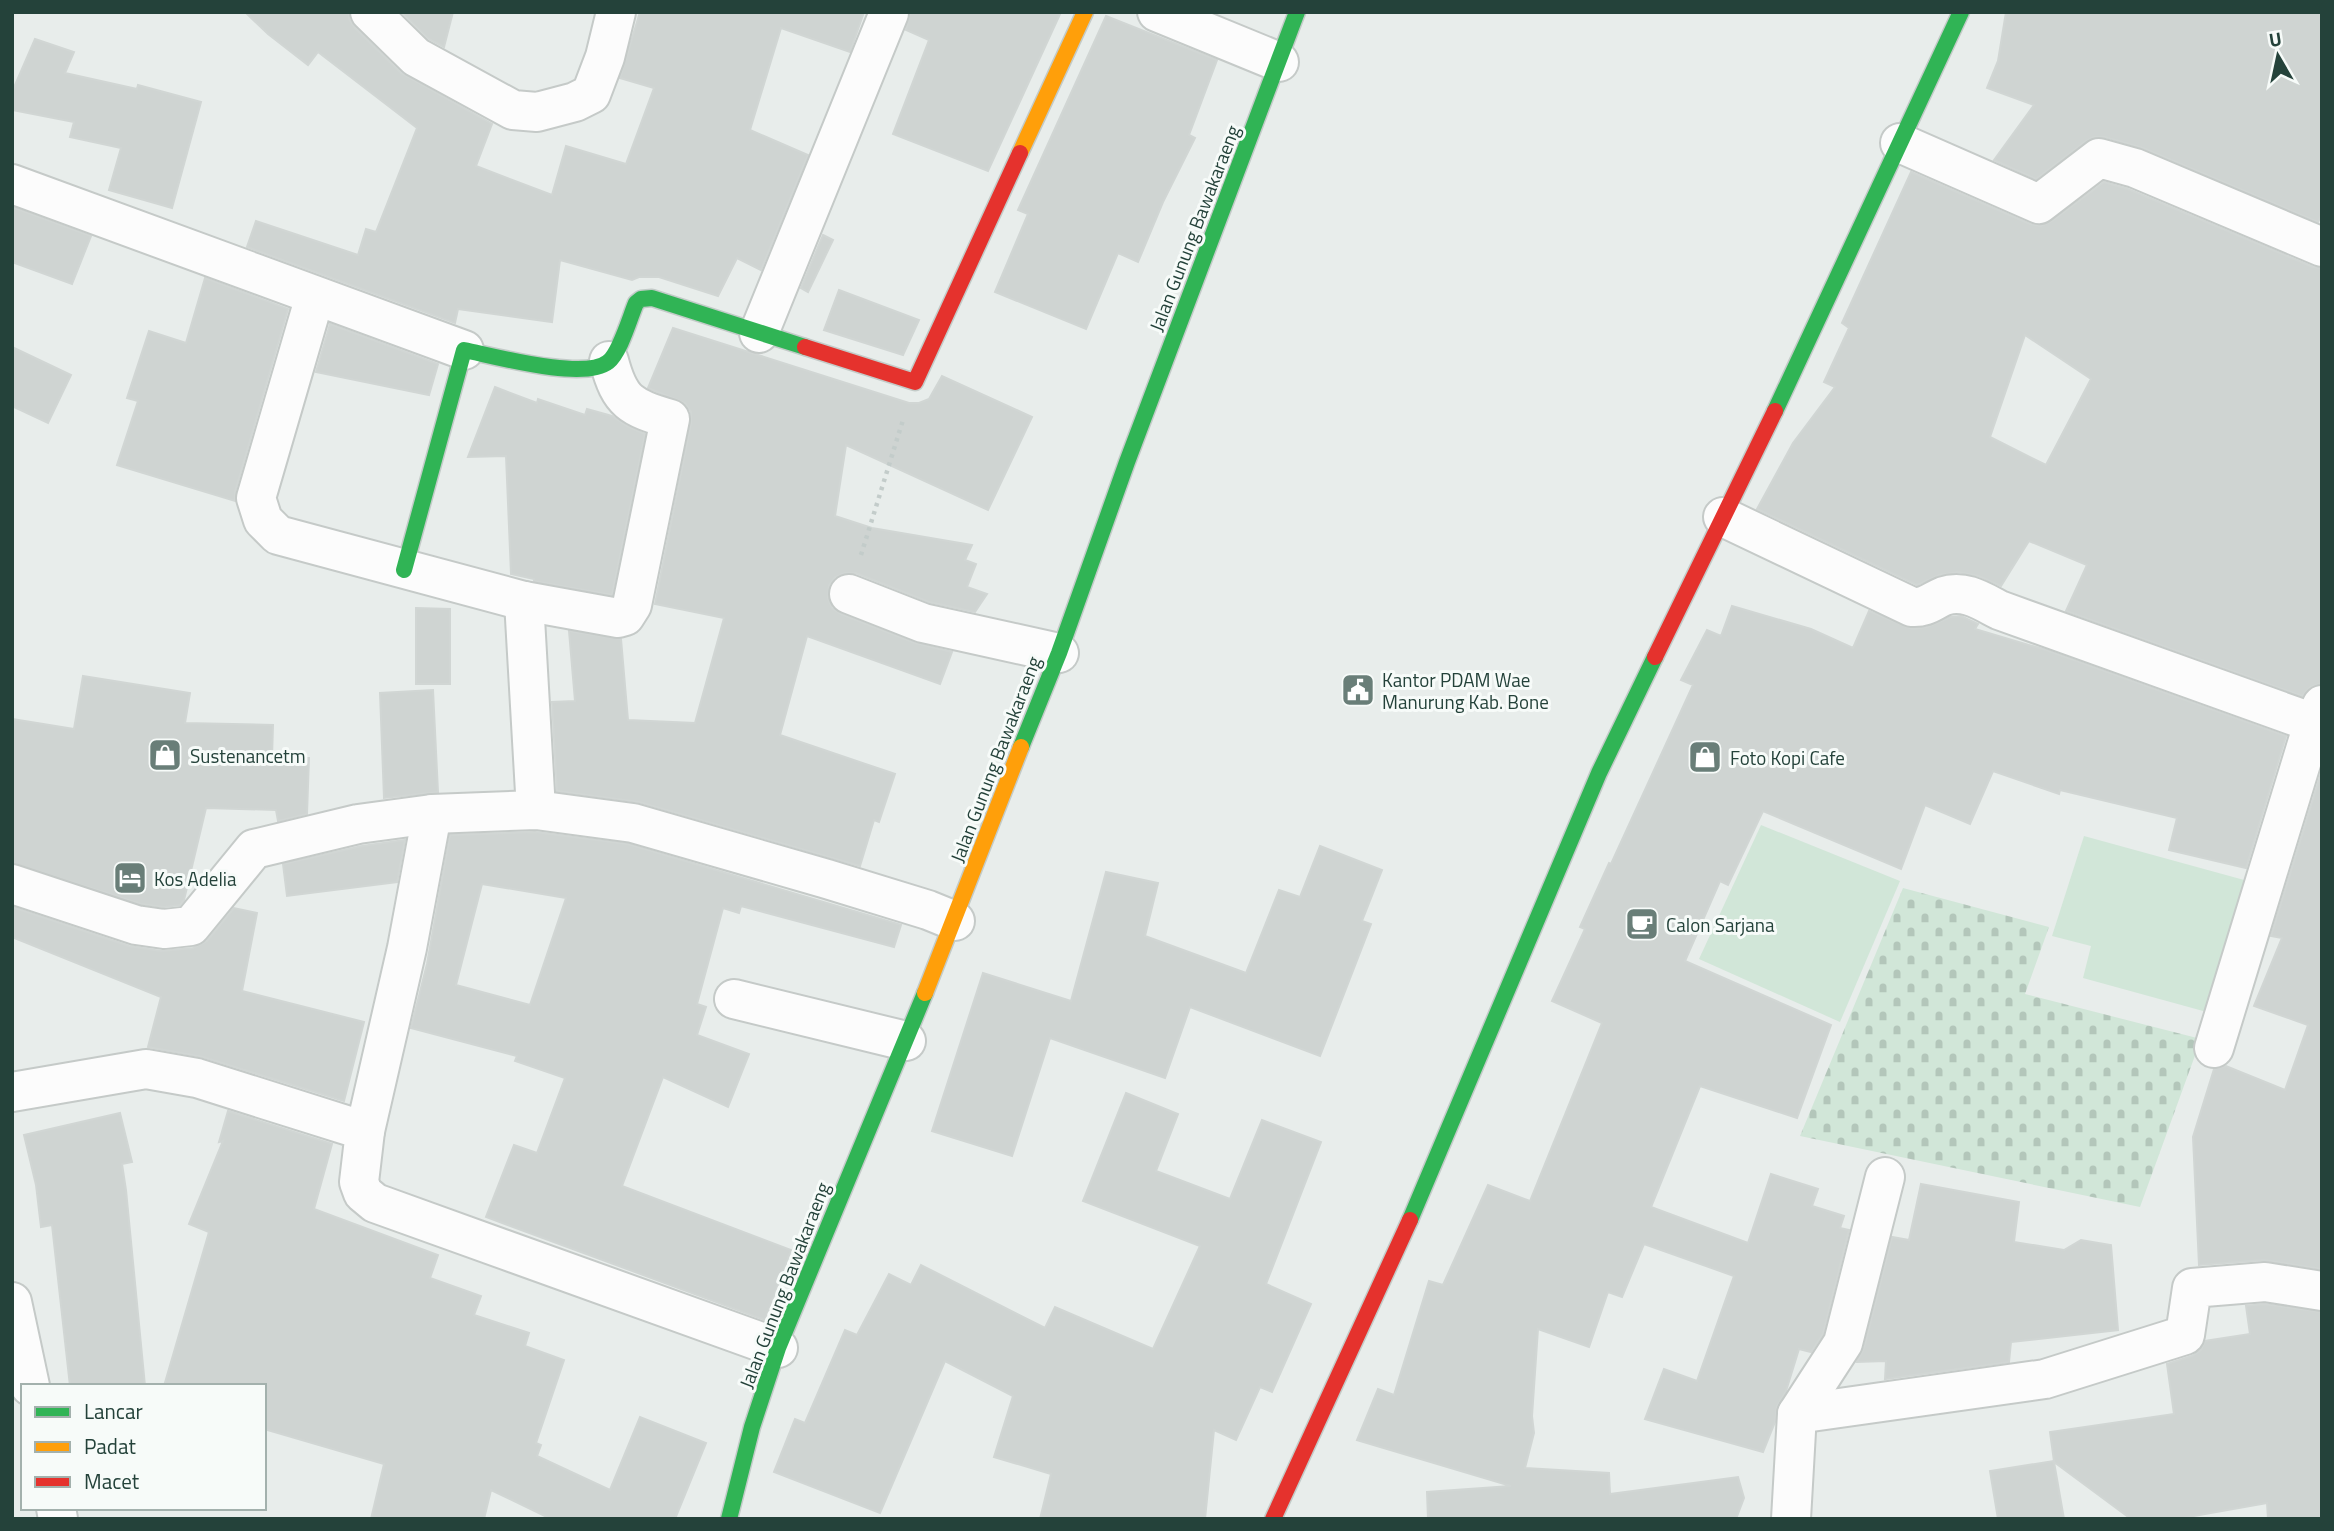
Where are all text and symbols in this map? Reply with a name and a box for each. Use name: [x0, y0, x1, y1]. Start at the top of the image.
north arrow: [2243, 21, 2313, 91]
text: U: [2267, 23, 2284, 54]
street label: Jalan Gunung Bawakaraeng: [1141, 120, 1247, 335]
street label: Jalan Gunung Bawakaraeng: [942, 651, 1048, 866]
place label: Kantor PDAM Wae Manurung Kab. Bone: [1382, 665, 1549, 716]
public building icon: Kantor PDAM Wae Manurung Kab. Bone: [1339, 671, 1377, 709]
shop icon: Sustenancetm: [146, 736, 184, 774]
shop icon: Foto Kopi Cafe: [1686, 738, 1724, 776]
place label: Sustenancetm: [190, 741, 306, 770]
place label: Foto Kopi Cafe: [1730, 743, 1845, 772]
hotel icon: Kos Adelia: [111, 859, 149, 897]
place label: Kos Adelia: [154, 864, 237, 893]
cafe icon: Calon Sarjana: [1623, 905, 1661, 943]
place label: Calon Sarjana: [1666, 910, 1775, 939]
street label: Jalan Gunung Bawakaraeng: [731, 1177, 837, 1392]
legend: [21, 1384, 266, 1510]
text: Lancar: [84, 1395, 143, 1427]
text: Padat: [84, 1430, 136, 1462]
text: Macet: [84, 1465, 140, 1497]

